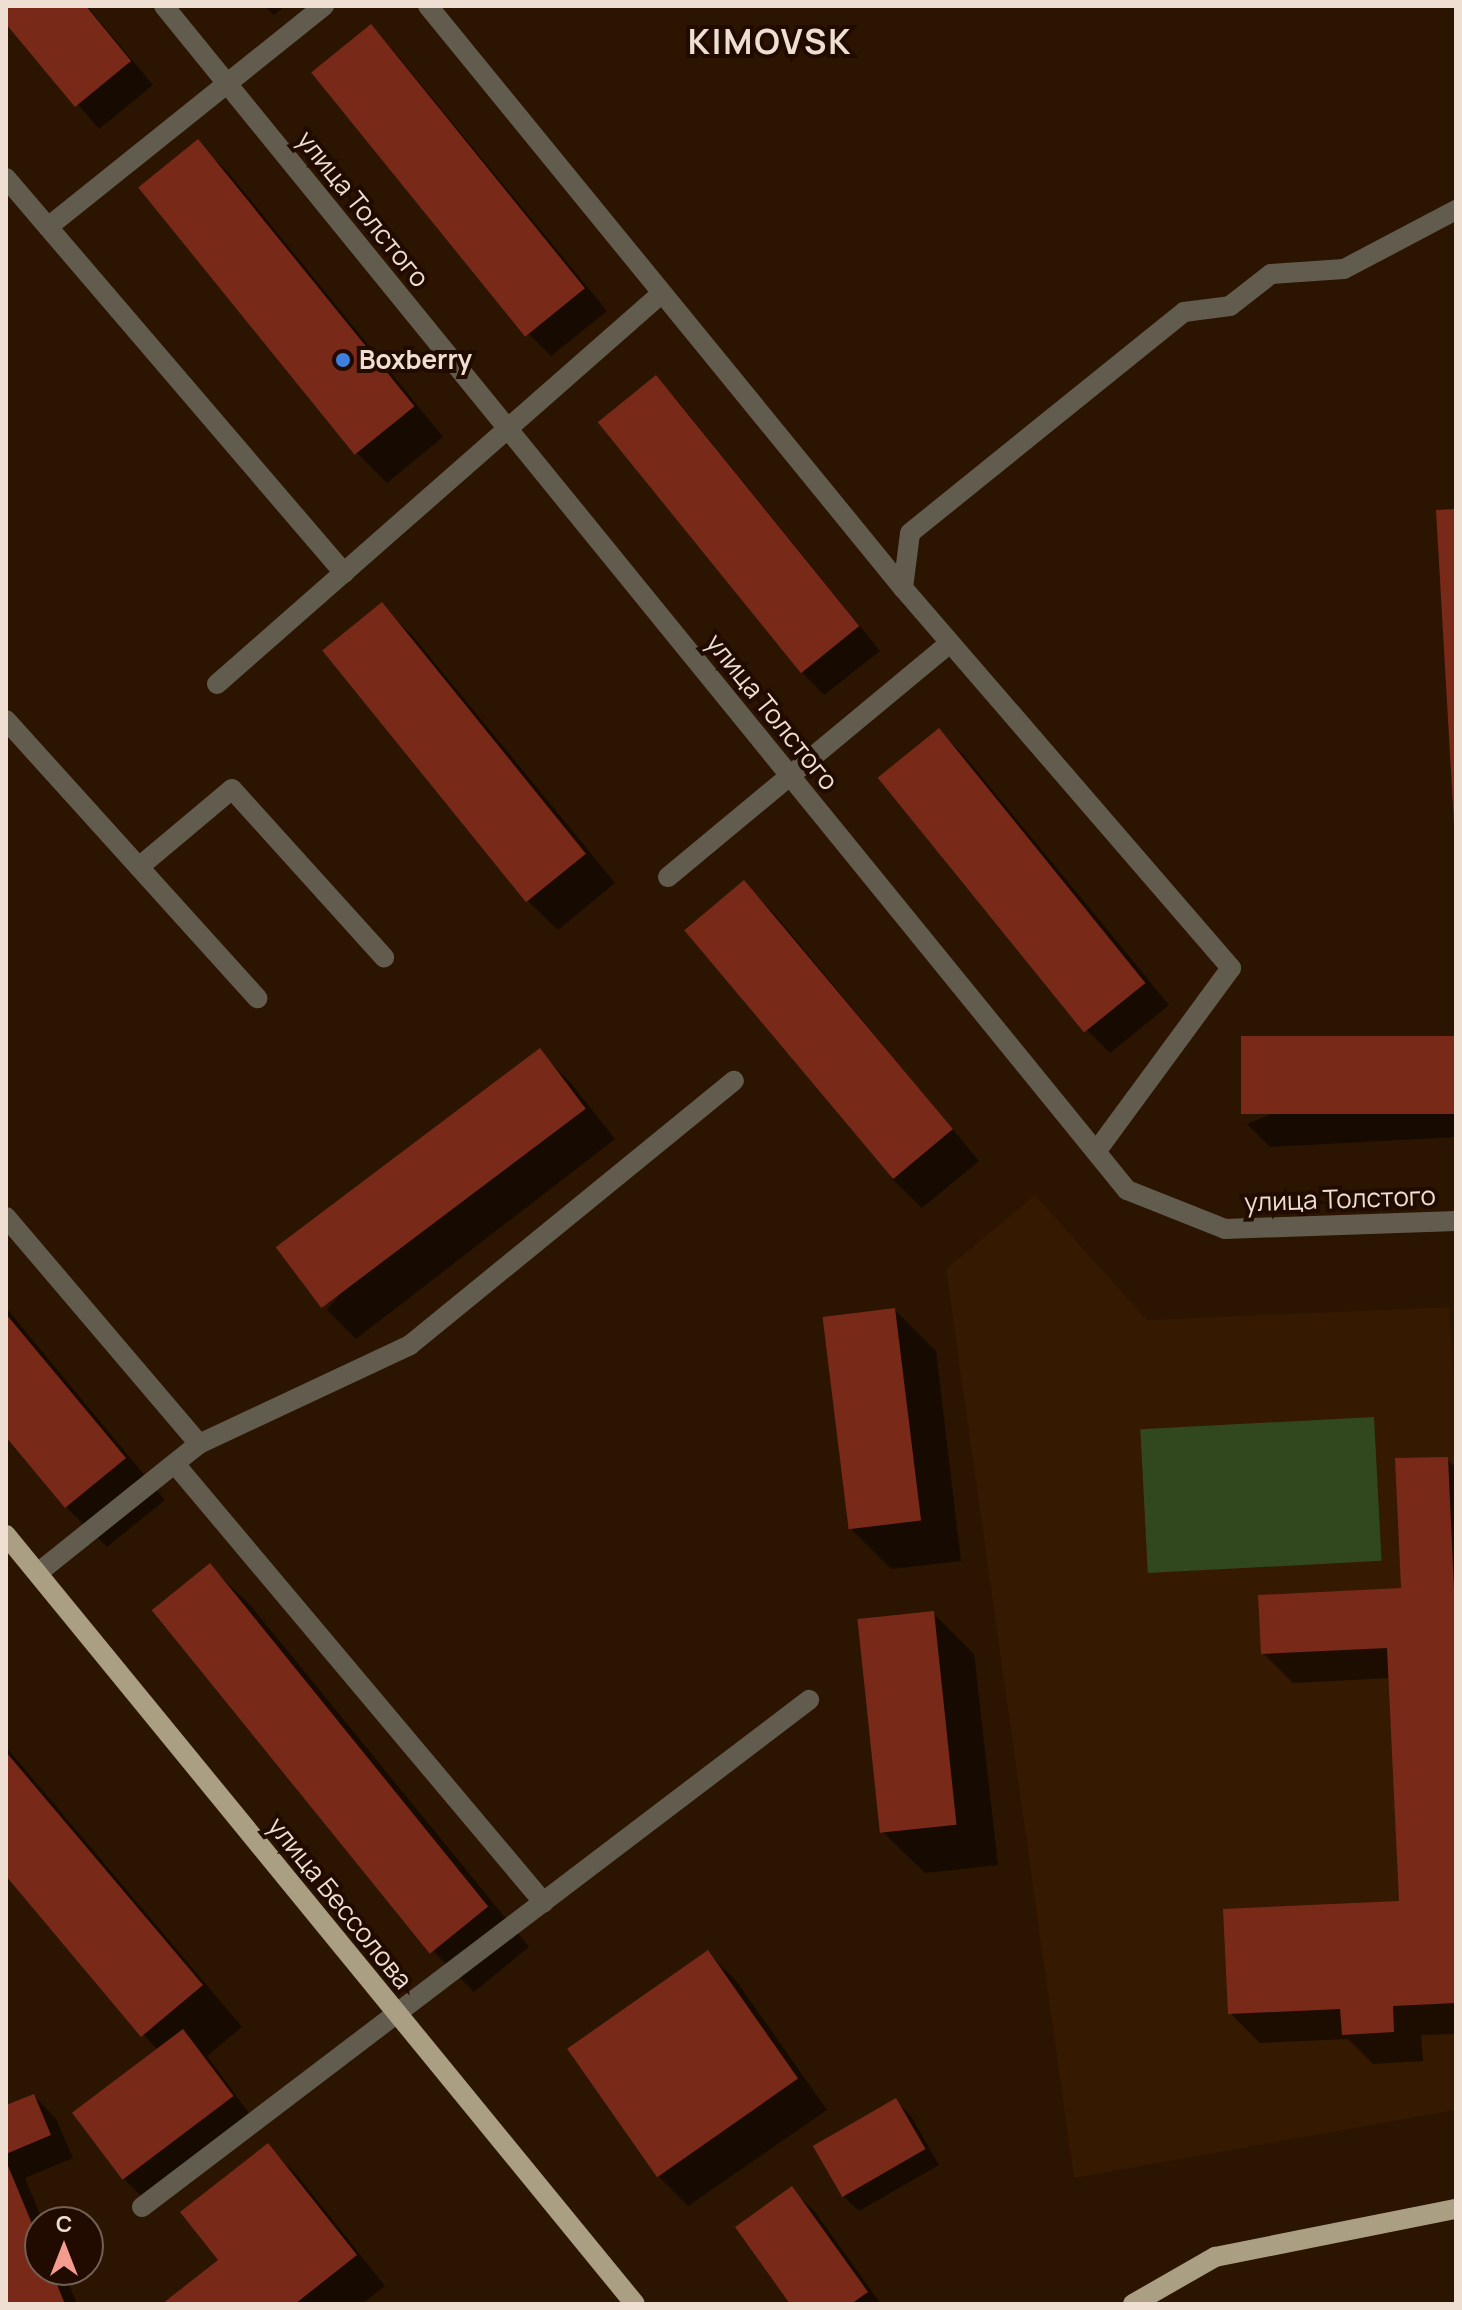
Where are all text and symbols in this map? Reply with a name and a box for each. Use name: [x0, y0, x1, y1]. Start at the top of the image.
district label: KIMOVSK: [688, 22, 852, 62]
street label: улица Толстого: [290, 125, 436, 293]
place label: Boxberry: [359, 344, 472, 376]
marker: Boxberry: [334, 351, 352, 369]
street label: улица Толстого: [699, 628, 845, 796]
street label: улица Толстого: [1244, 1180, 1436, 1218]
street label: улица Бессолова: [261, 1811, 419, 1995]
north arrow: [24, 2206, 104, 2286]
text: С: [56, 2209, 72, 2239]

